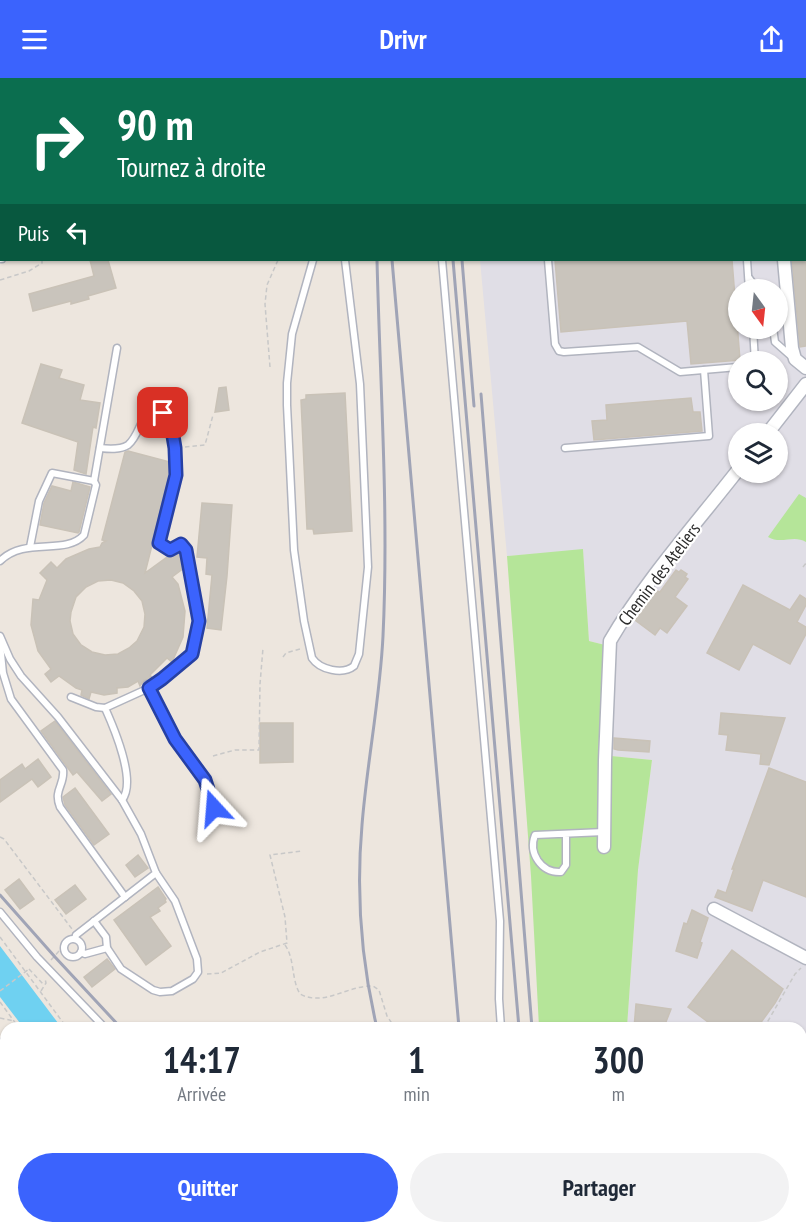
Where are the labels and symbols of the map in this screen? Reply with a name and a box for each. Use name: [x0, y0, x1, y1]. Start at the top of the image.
north arrow: [728, 279, 788, 339]
pin: [137, 387, 188, 438]
street label: Chemin des Ateliers: [613, 518, 705, 630]
position arrow: [182, 776, 246, 840]

